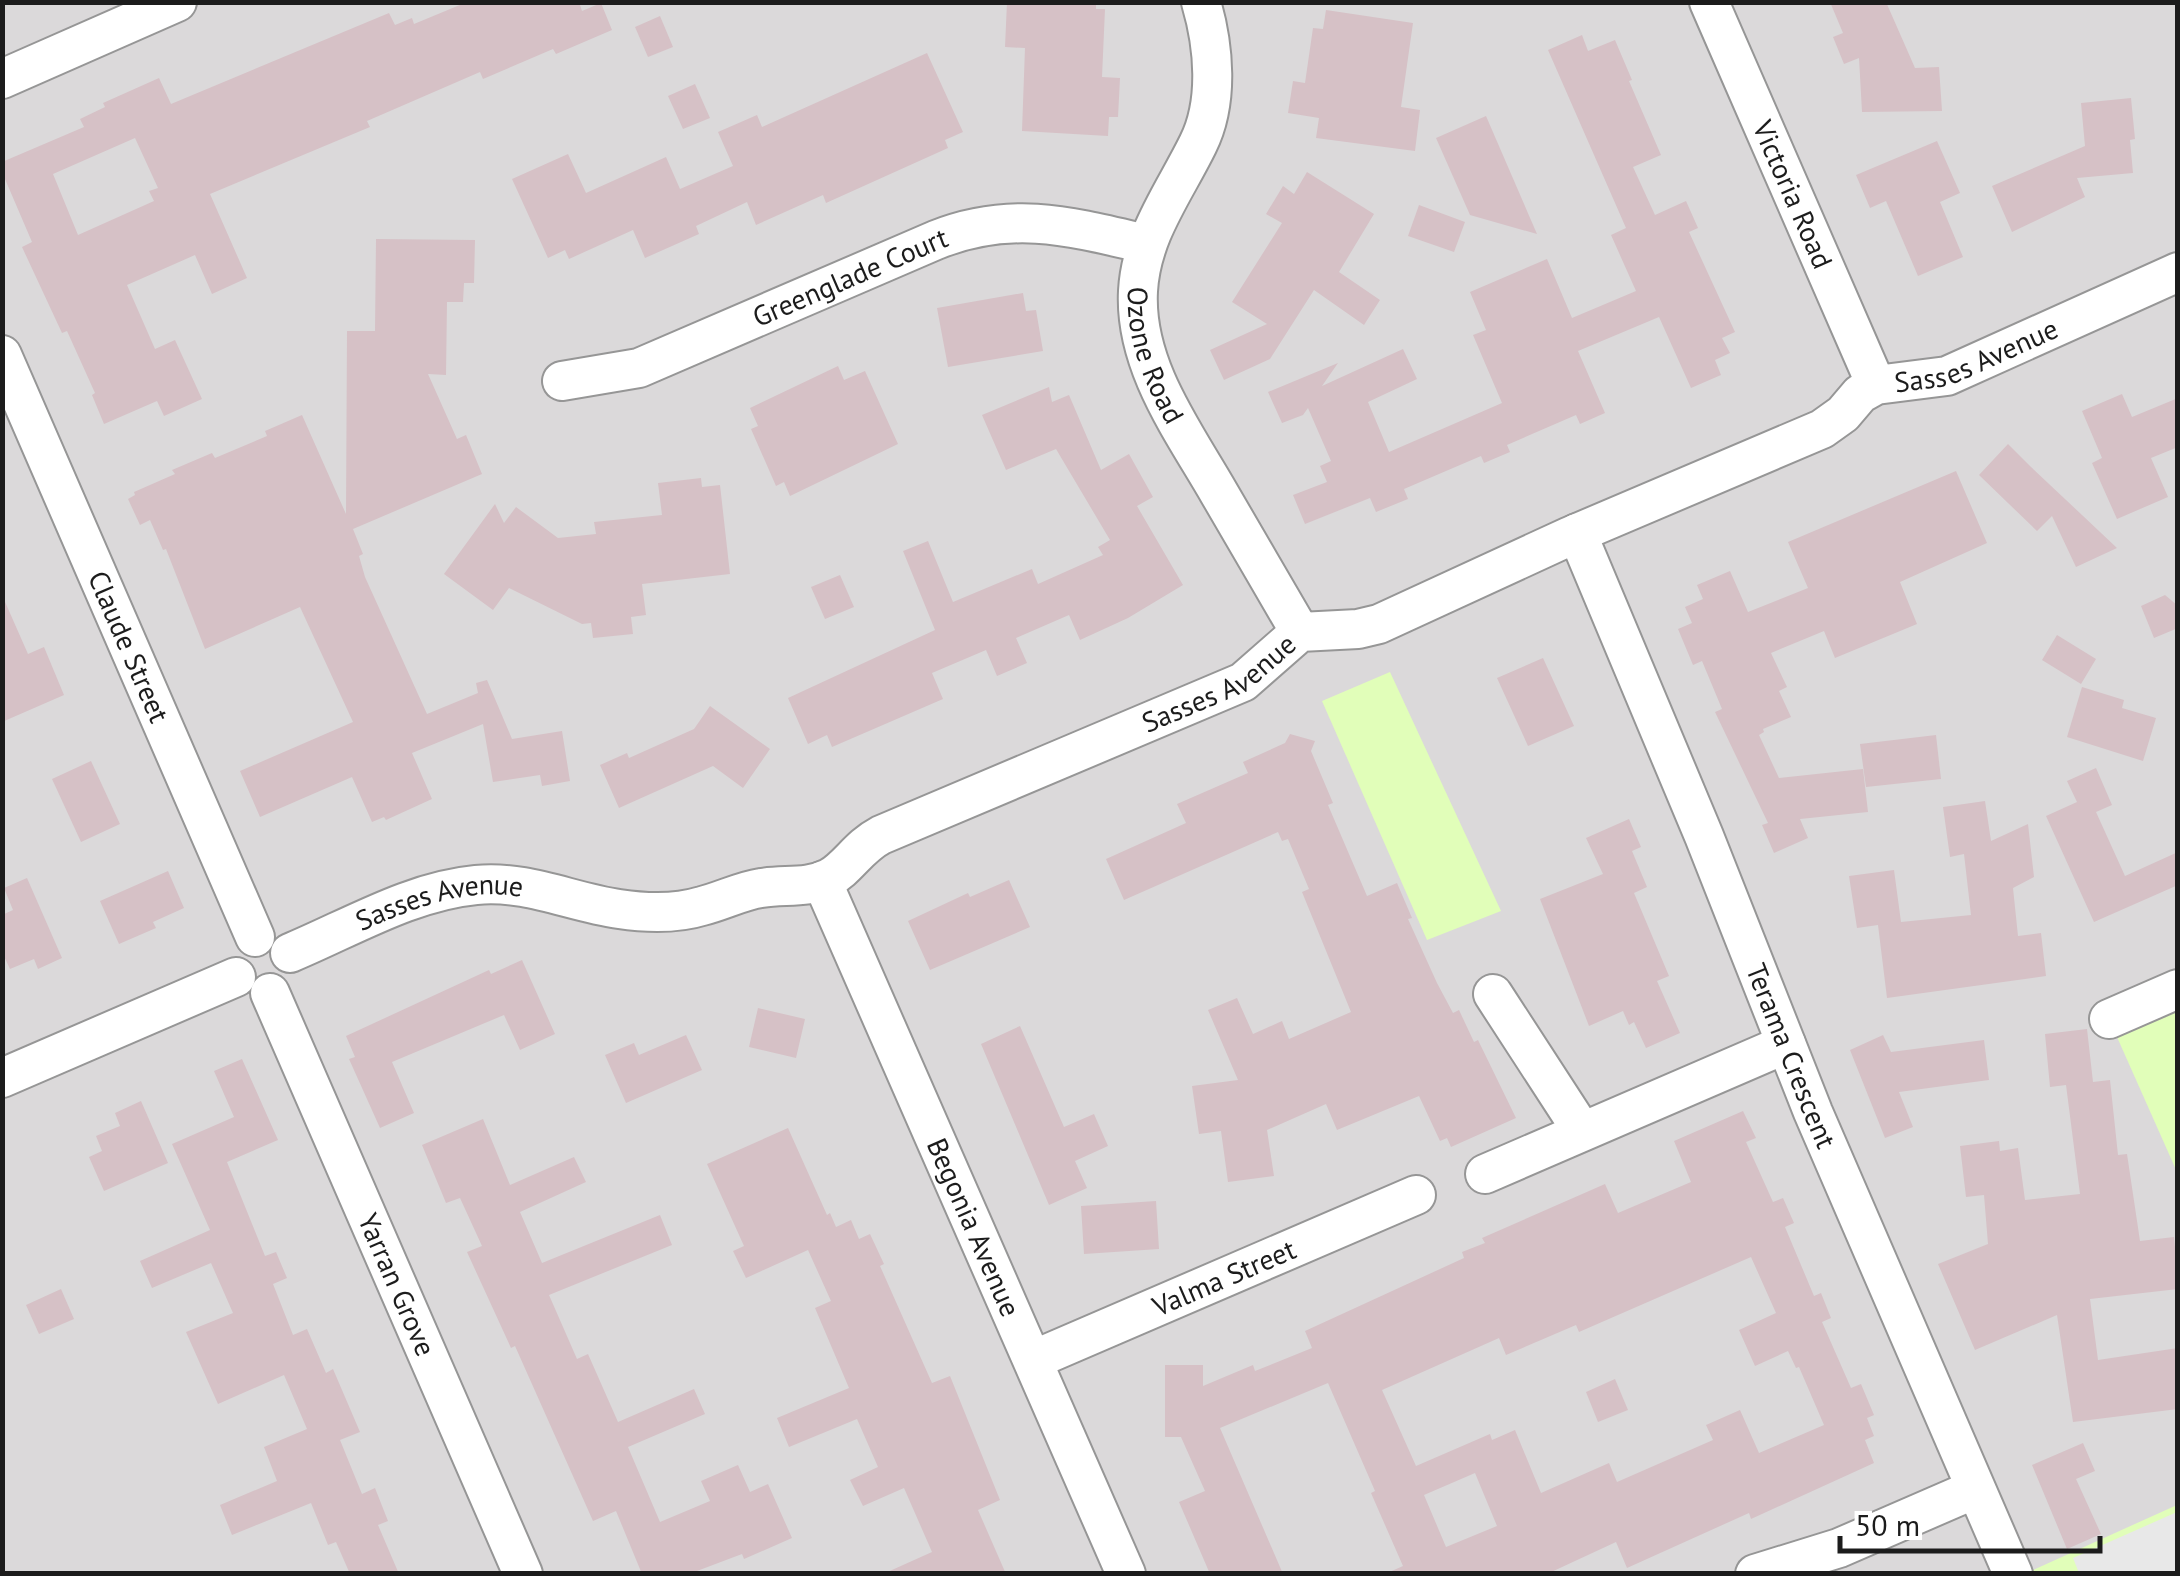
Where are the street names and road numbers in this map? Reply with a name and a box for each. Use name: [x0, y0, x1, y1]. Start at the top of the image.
street label: Victoria Road: [1744, 114, 1842, 274]
street label: Greenglade Court: [747, 218, 953, 335]
street label: Ozone Road: [1120, 286, 1193, 430]
street label: Sasses Avenue: [1892, 310, 2064, 400]
street label: Claude Street: [80, 565, 179, 728]
street label: Sasses Avenue: [1136, 625, 1303, 741]
street label: Sasses Avenue: [349, 865, 526, 939]
street label: Terama Crescent: [1738, 958, 1846, 1154]
street label: Begonia Avenue: [919, 1132, 1030, 1322]
street label: Yarran Grove: [350, 1207, 445, 1361]
street label: Valma Street: [1146, 1230, 1302, 1325]

